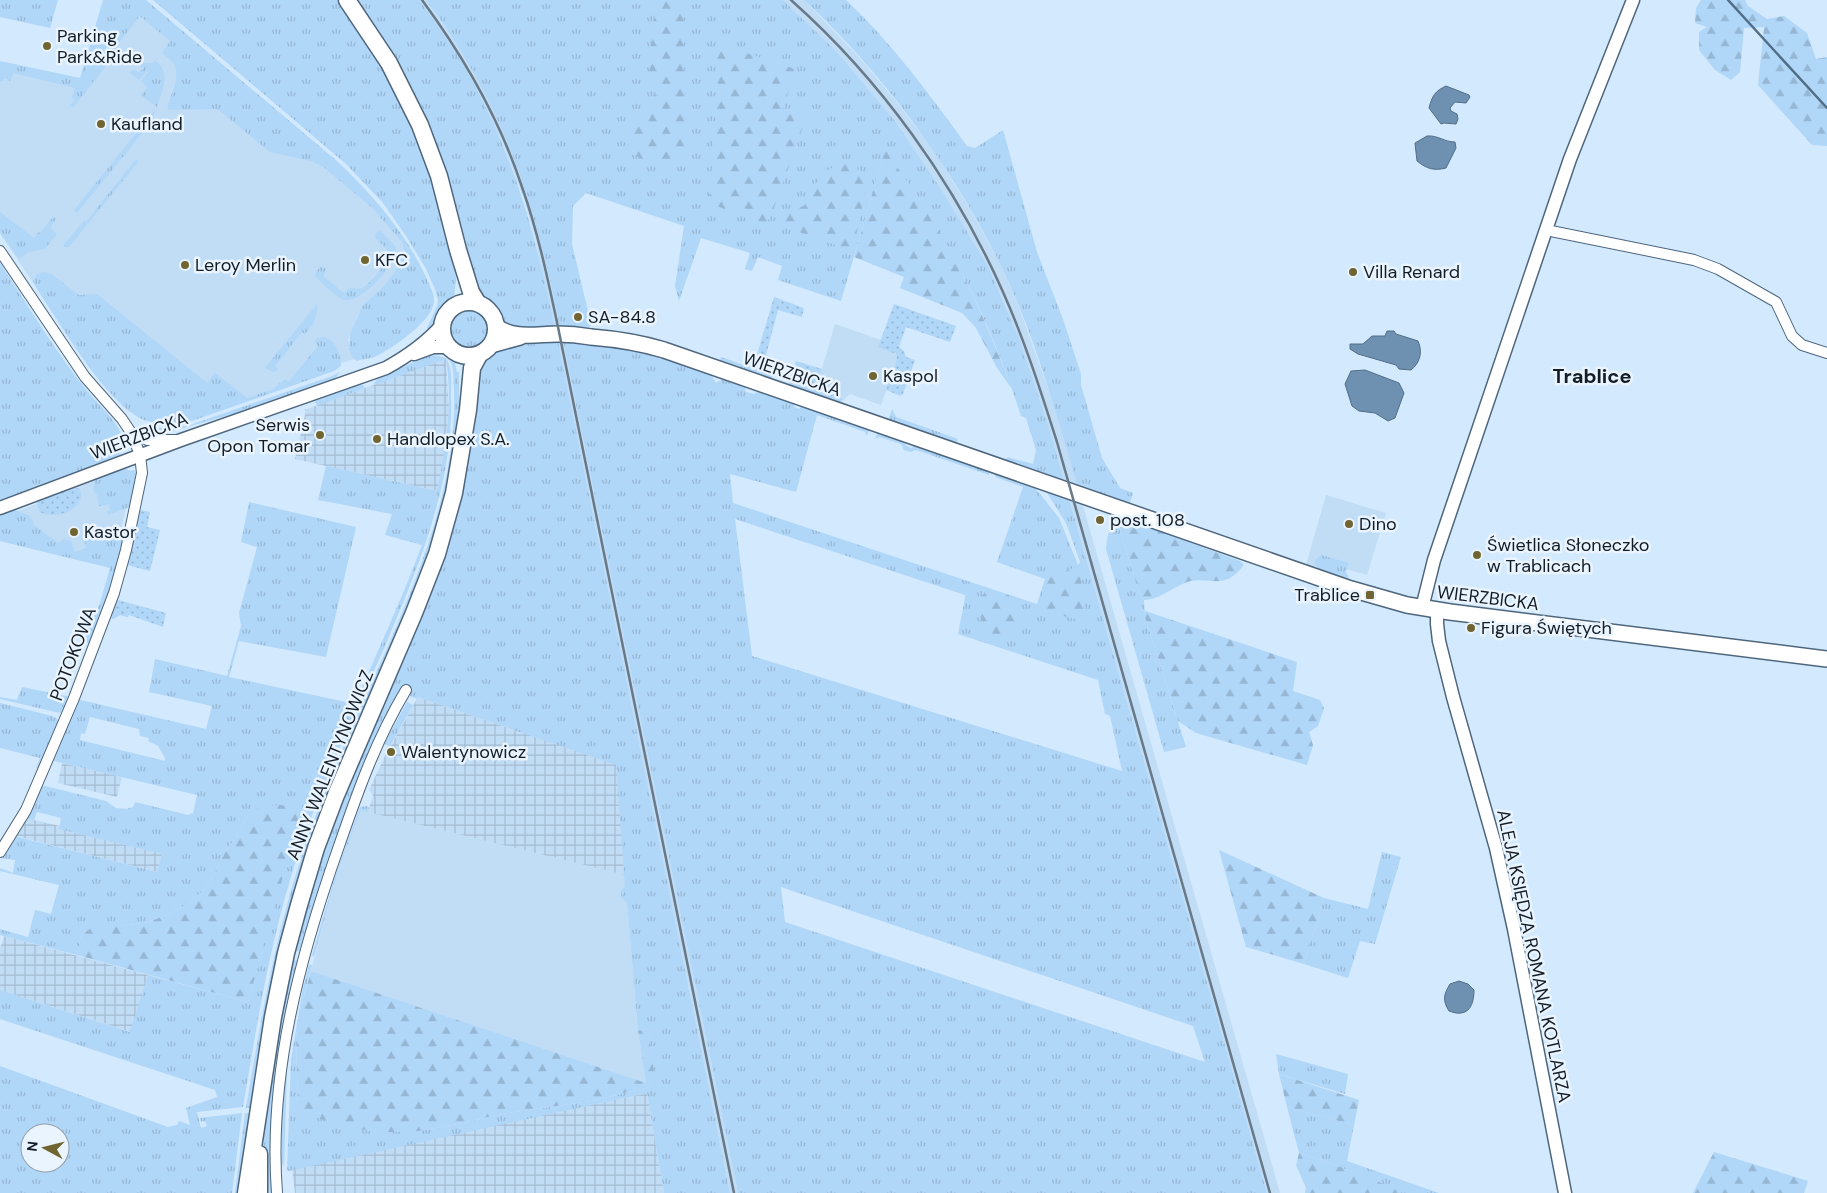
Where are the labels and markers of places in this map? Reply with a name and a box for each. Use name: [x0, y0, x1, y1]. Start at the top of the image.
place label: Parking Park&Ride: [57, 24, 142, 69]
marker: Parking Park&Ride: [41, 40, 53, 52]
place label: Kaufland: [111, 112, 183, 136]
marker: Kaufland: [95, 118, 107, 130]
place label: KFC: [375, 248, 408, 272]
place label: Leroy Merlin: [195, 253, 296, 277]
marker: KFC: [359, 254, 371, 266]
marker: Leroy Merlin: [179, 259, 191, 271]
place label: Villa Renard: [1363, 260, 1460, 284]
marker: Villa Renard: [1347, 266, 1359, 278]
place label: SA-84.8: [588, 305, 656, 329]
marker: SA-84.8: [572, 311, 584, 323]
place label: Kaspol: [883, 364, 938, 388]
marker: Kaspol: [867, 370, 879, 382]
place label: Serwis Opon Tomar: [207, 413, 310, 458]
place label: Handlopex S.A.: [387, 427, 510, 451]
marker: Serwis Opon Tomar: [314, 429, 326, 441]
marker: Handlopex S.A.: [371, 433, 383, 445]
place label: post. 108: [1110, 508, 1185, 532]
place label: Dino: [1359, 512, 1397, 536]
marker: post. 108: [1094, 514, 1106, 526]
marker: Dino: [1343, 518, 1355, 530]
place label: Kastor: [84, 520, 137, 544]
marker: Kastor: [68, 526, 80, 538]
place label: Świetlica Słoneczko w Trablicach: [1487, 533, 1650, 578]
marker: Świetlica Słoneczko w Trablicach: [1471, 549, 1483, 561]
place label: Trablice: [1294, 583, 1360, 607]
marker: Trablice: [1364, 589, 1376, 601]
place label: Figura Świętych: [1481, 616, 1612, 640]
marker: Figura Świętych: [1465, 622, 1477, 634]
place label: Walentynowicz: [401, 740, 526, 764]
marker: Walentynowicz: [385, 746, 397, 758]

